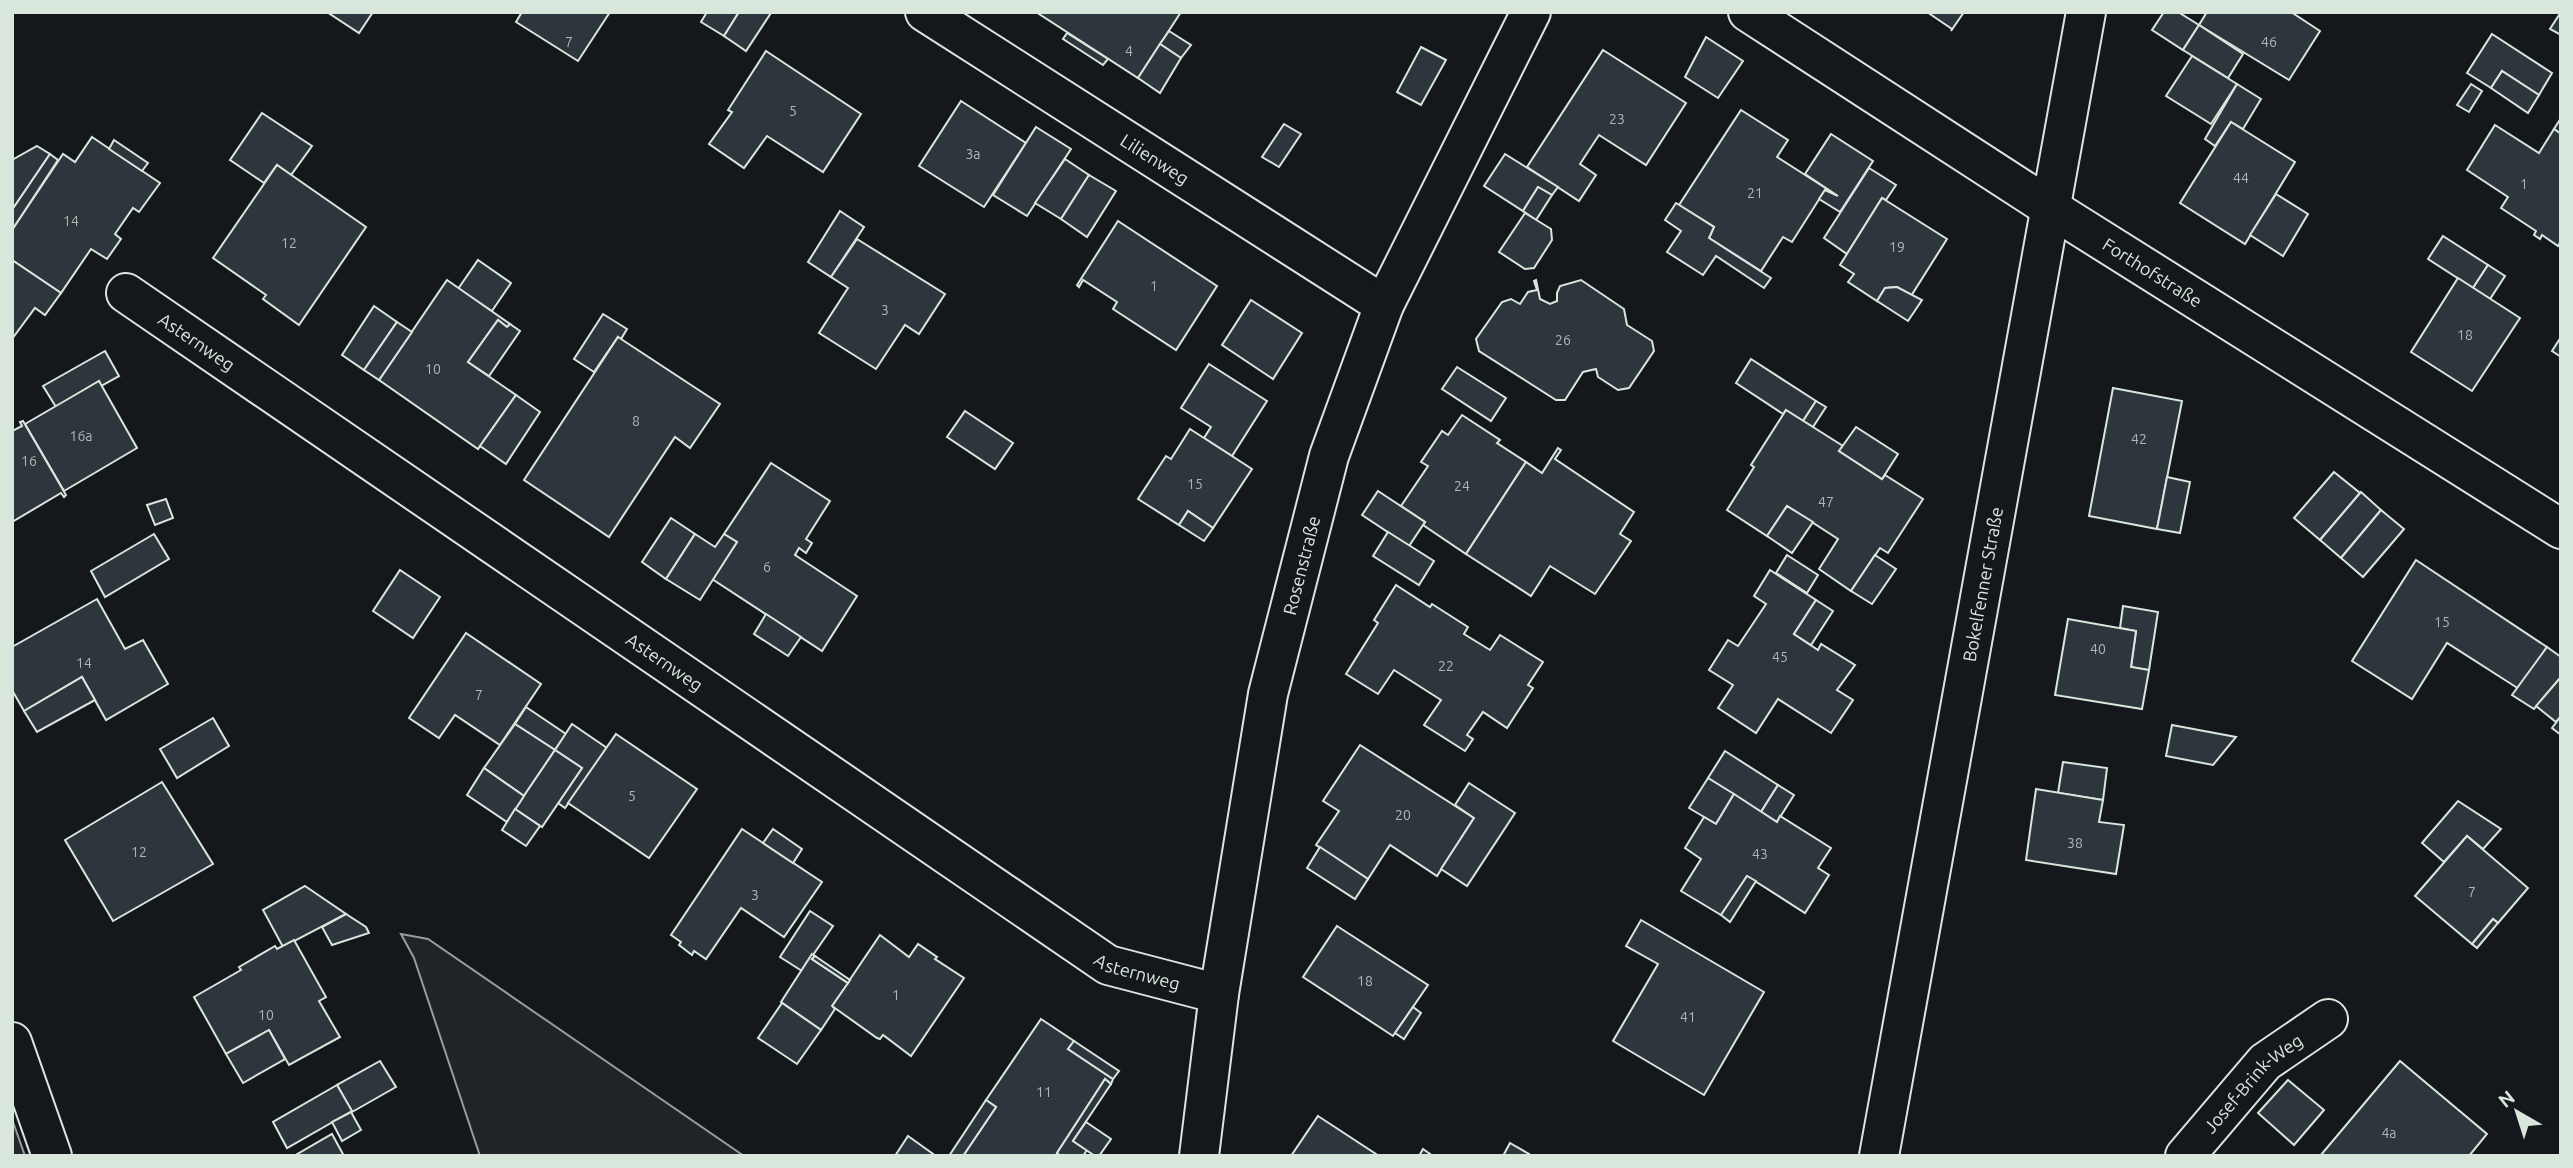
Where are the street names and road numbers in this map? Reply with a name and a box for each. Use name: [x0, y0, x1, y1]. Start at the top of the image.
street label: Lilienweg: [1117, 130, 1193, 188]
street label: Forthofstraße: [2099, 234, 2206, 311]
street label: Asternweg: [155, 308, 239, 375]
street label: Bokelfenner Straße: [1959, 505, 2006, 663]
street label: Rosenstraße: [1279, 514, 1323, 617]
street label: Asternweg: [623, 629, 707, 695]
street label: Asternweg: [1091, 949, 1182, 993]
street label: Josef-Brink-Weg: [2199, 1030, 2306, 1137]

